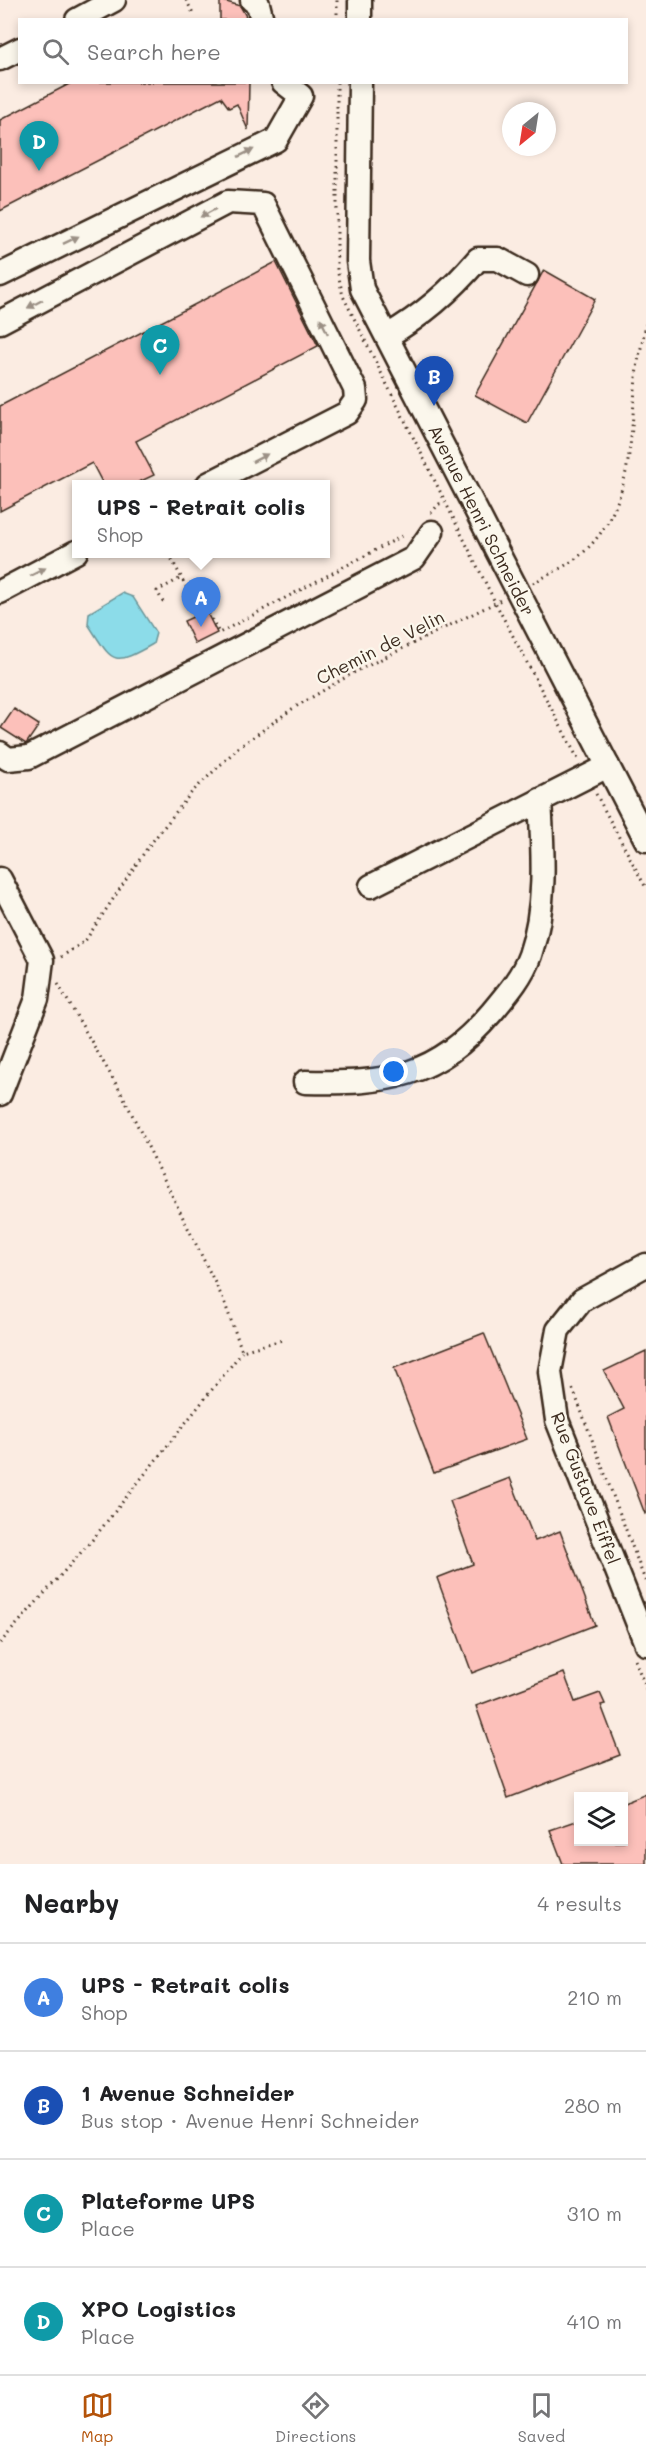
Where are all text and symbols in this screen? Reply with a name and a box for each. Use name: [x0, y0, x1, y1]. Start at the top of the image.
search box: [18, 18, 628, 84]
icon: search: [39, 35, 72, 68]
text: Search here: [87, 37, 221, 66]
north arrow: [502, 102, 556, 156]
pin: D: [20, 122, 58, 171]
one-way arrow: [237, 149, 254, 158]
one-way arrow: [199, 208, 216, 217]
one-way arrow: [63, 235, 80, 245]
one-way arrow: [26, 299, 43, 309]
one-way arrow: [319, 317, 329, 335]
pin: C: [140, 326, 180, 375]
pin: B: [414, 356, 454, 406]
street label: Avenue Henri Schneider: [423, 420, 541, 620]
one-way arrow: [251, 453, 268, 463]
popup: [72, 480, 330, 558]
text: UPS - Retrait colis: [97, 492, 305, 521]
text: Shop: [97, 521, 143, 547]
one-way arrow: [30, 567, 47, 577]
pin: A: [182, 578, 220, 627]
street label: Chemin de Velin: [312, 604, 448, 690]
your location: [379, 1057, 408, 1086]
street label: Rue Gustave Eiffel: [546, 1408, 626, 1568]
map controls: [574, 1792, 628, 1846]
button: layers: [574, 1792, 628, 1846]
text: Nearby: [24, 1886, 119, 1920]
text: 4 results: [537, 1890, 622, 1916]
text: UPS - Retrait colis: [81, 1970, 290, 1999]
text: A: [37, 1984, 50, 2010]
text: 210 m: [567, 1984, 622, 2010]
text: Shop: [81, 1999, 128, 2025]
text: 1 Avenue Schneider: [81, 2078, 295, 2107]
text: B: [37, 2092, 50, 2118]
text: 280 m: [564, 2092, 622, 2118]
text: Bus stop · Avenue Henri Schneider: [81, 2107, 420, 2133]
text: Plateforme UPS: [81, 2186, 255, 2215]
text: C: [36, 2200, 51, 2226]
text: 310 m: [567, 2200, 622, 2226]
text: Place: [81, 2215, 135, 2241]
text: XPO Logistics: [81, 2294, 236, 2323]
text: D: [36, 2308, 51, 2334]
text: 410 m: [567, 2308, 622, 2334]
text: Place: [81, 2323, 135, 2349]
tab: Map: [81, 2389, 114, 2446]
tab: Directions: [275, 2389, 356, 2446]
tab: Saved: [518, 2389, 565, 2446]

